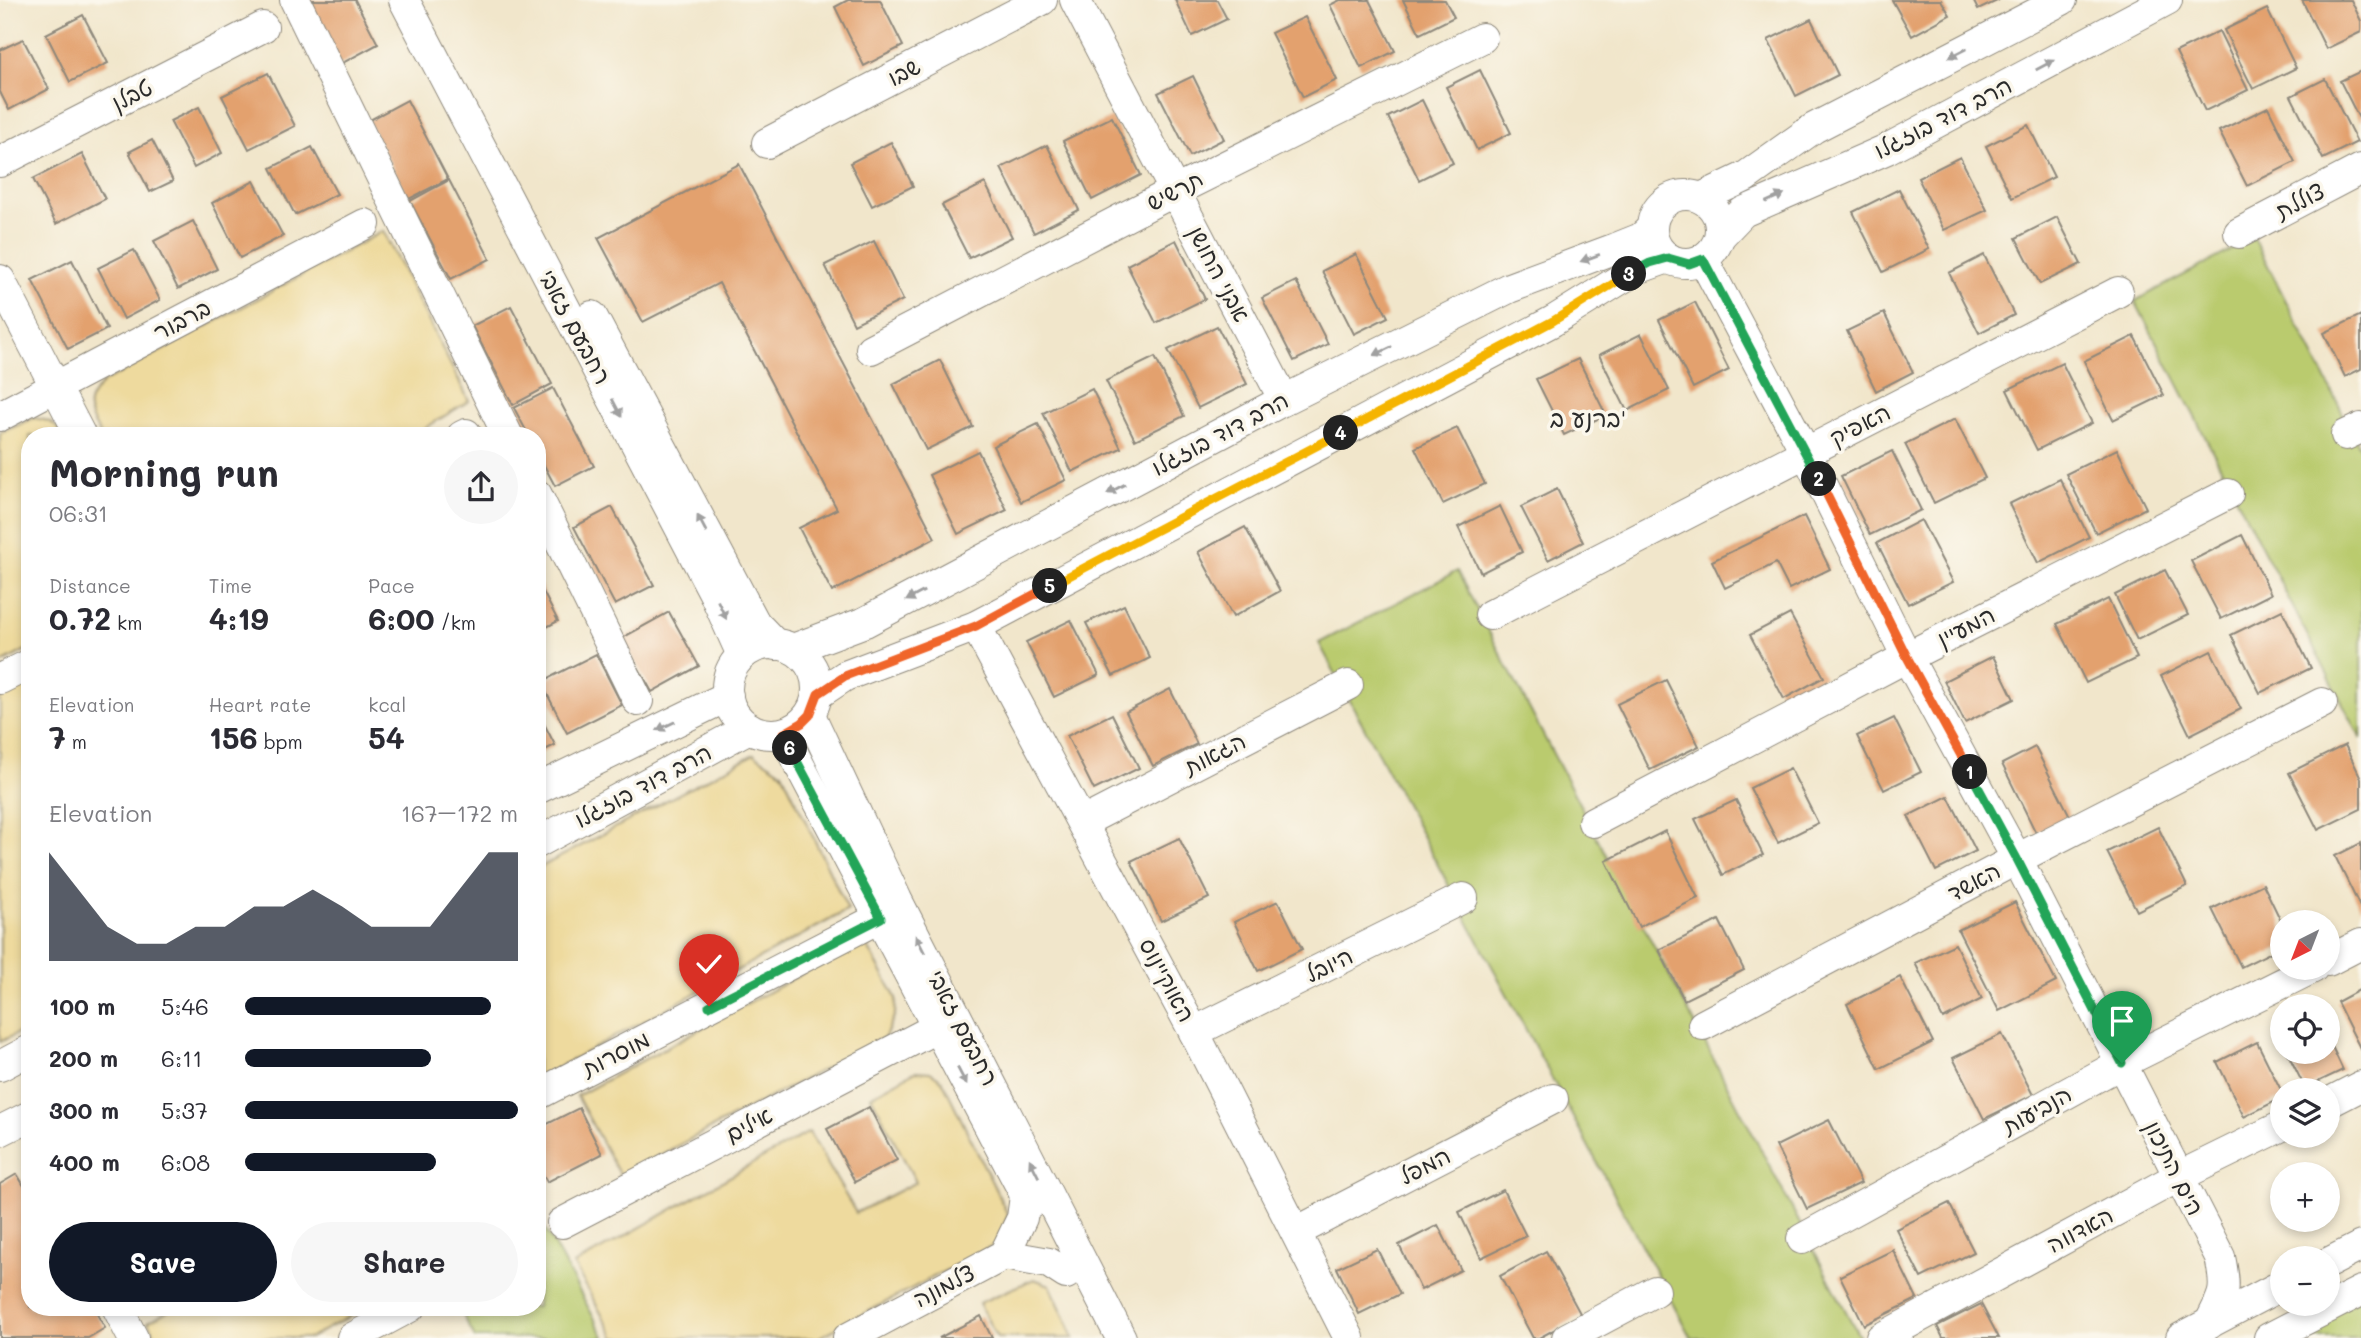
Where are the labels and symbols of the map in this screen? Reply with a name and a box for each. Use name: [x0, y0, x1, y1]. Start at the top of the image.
one-way arrow: [1947, 47, 1967, 59]
street label: שבו: [882, 50, 925, 92]
one-way arrow: [2035, 59, 2055, 71]
street label: הרב דוד בוזגלו: [1868, 69, 2017, 165]
street label: טבלן: [106, 71, 157, 117]
street label: תרשיש: [1141, 163, 1208, 217]
street label: צוללת: [2269, 175, 2329, 226]
one-way arrow: [1765, 192, 1785, 204]
street label: אבני החושן: [1182, 220, 1258, 327]
one-way arrow: [1580, 253, 1601, 264]
pin: 3: [1612, 256, 1646, 292]
street label: רחבעם זאבי: [533, 264, 619, 389]
street label: ברבור: [148, 292, 215, 347]
one-way arrow: [1373, 345, 1393, 356]
street label: הרב דוד בוזגלו: [1146, 384, 1293, 482]
street label: האפיק: [1824, 396, 1895, 452]
one-way arrow: [611, 398, 623, 418]
district label: ברנע ב': [1550, 402, 1626, 433]
pin: 4: [1324, 416, 1358, 450]
pin: 2: [1801, 462, 1836, 496]
one-way arrow: [1106, 483, 1125, 495]
one-way arrow: [697, 514, 708, 534]
pin: 5: [1032, 568, 1068, 604]
one-way arrow: [904, 589, 924, 601]
street label: המעיין: [1931, 599, 2000, 653]
one-way arrow: [716, 600, 727, 620]
one-way arrow: [656, 721, 676, 732]
street label: הגאות: [1177, 725, 1250, 782]
pin: 6: [772, 730, 808, 766]
street label: הרב דוד בוזגלו: [569, 736, 716, 834]
pin: 1: [1952, 754, 1988, 790]
street label: האשד: [1942, 855, 2005, 907]
north arrow: [2270, 910, 2340, 980]
street label: האוקיינוס: [1133, 932, 1202, 1027]
one-way arrow: [914, 933, 926, 953]
pin: [679, 934, 739, 1006]
street label: היובל: [1300, 940, 1357, 988]
street label: רחבעם זאבי: [922, 965, 1006, 1090]
pin: [2092, 991, 2152, 1063]
street label: מוסרות: [575, 1023, 654, 1084]
one-way arrow: [956, 1067, 968, 1086]
street label: הנביעות: [1995, 1078, 2077, 1141]
street label: אילים: [720, 1099, 777, 1149]
street label: הים התיכון: [2138, 1115, 2211, 1220]
street label: המפל: [1394, 1140, 1455, 1191]
one-way arrow: [1028, 1158, 1040, 1178]
street label: האדווה: [2041, 1199, 2118, 1259]
street label: צלמונה: [908, 1257, 979, 1314]

